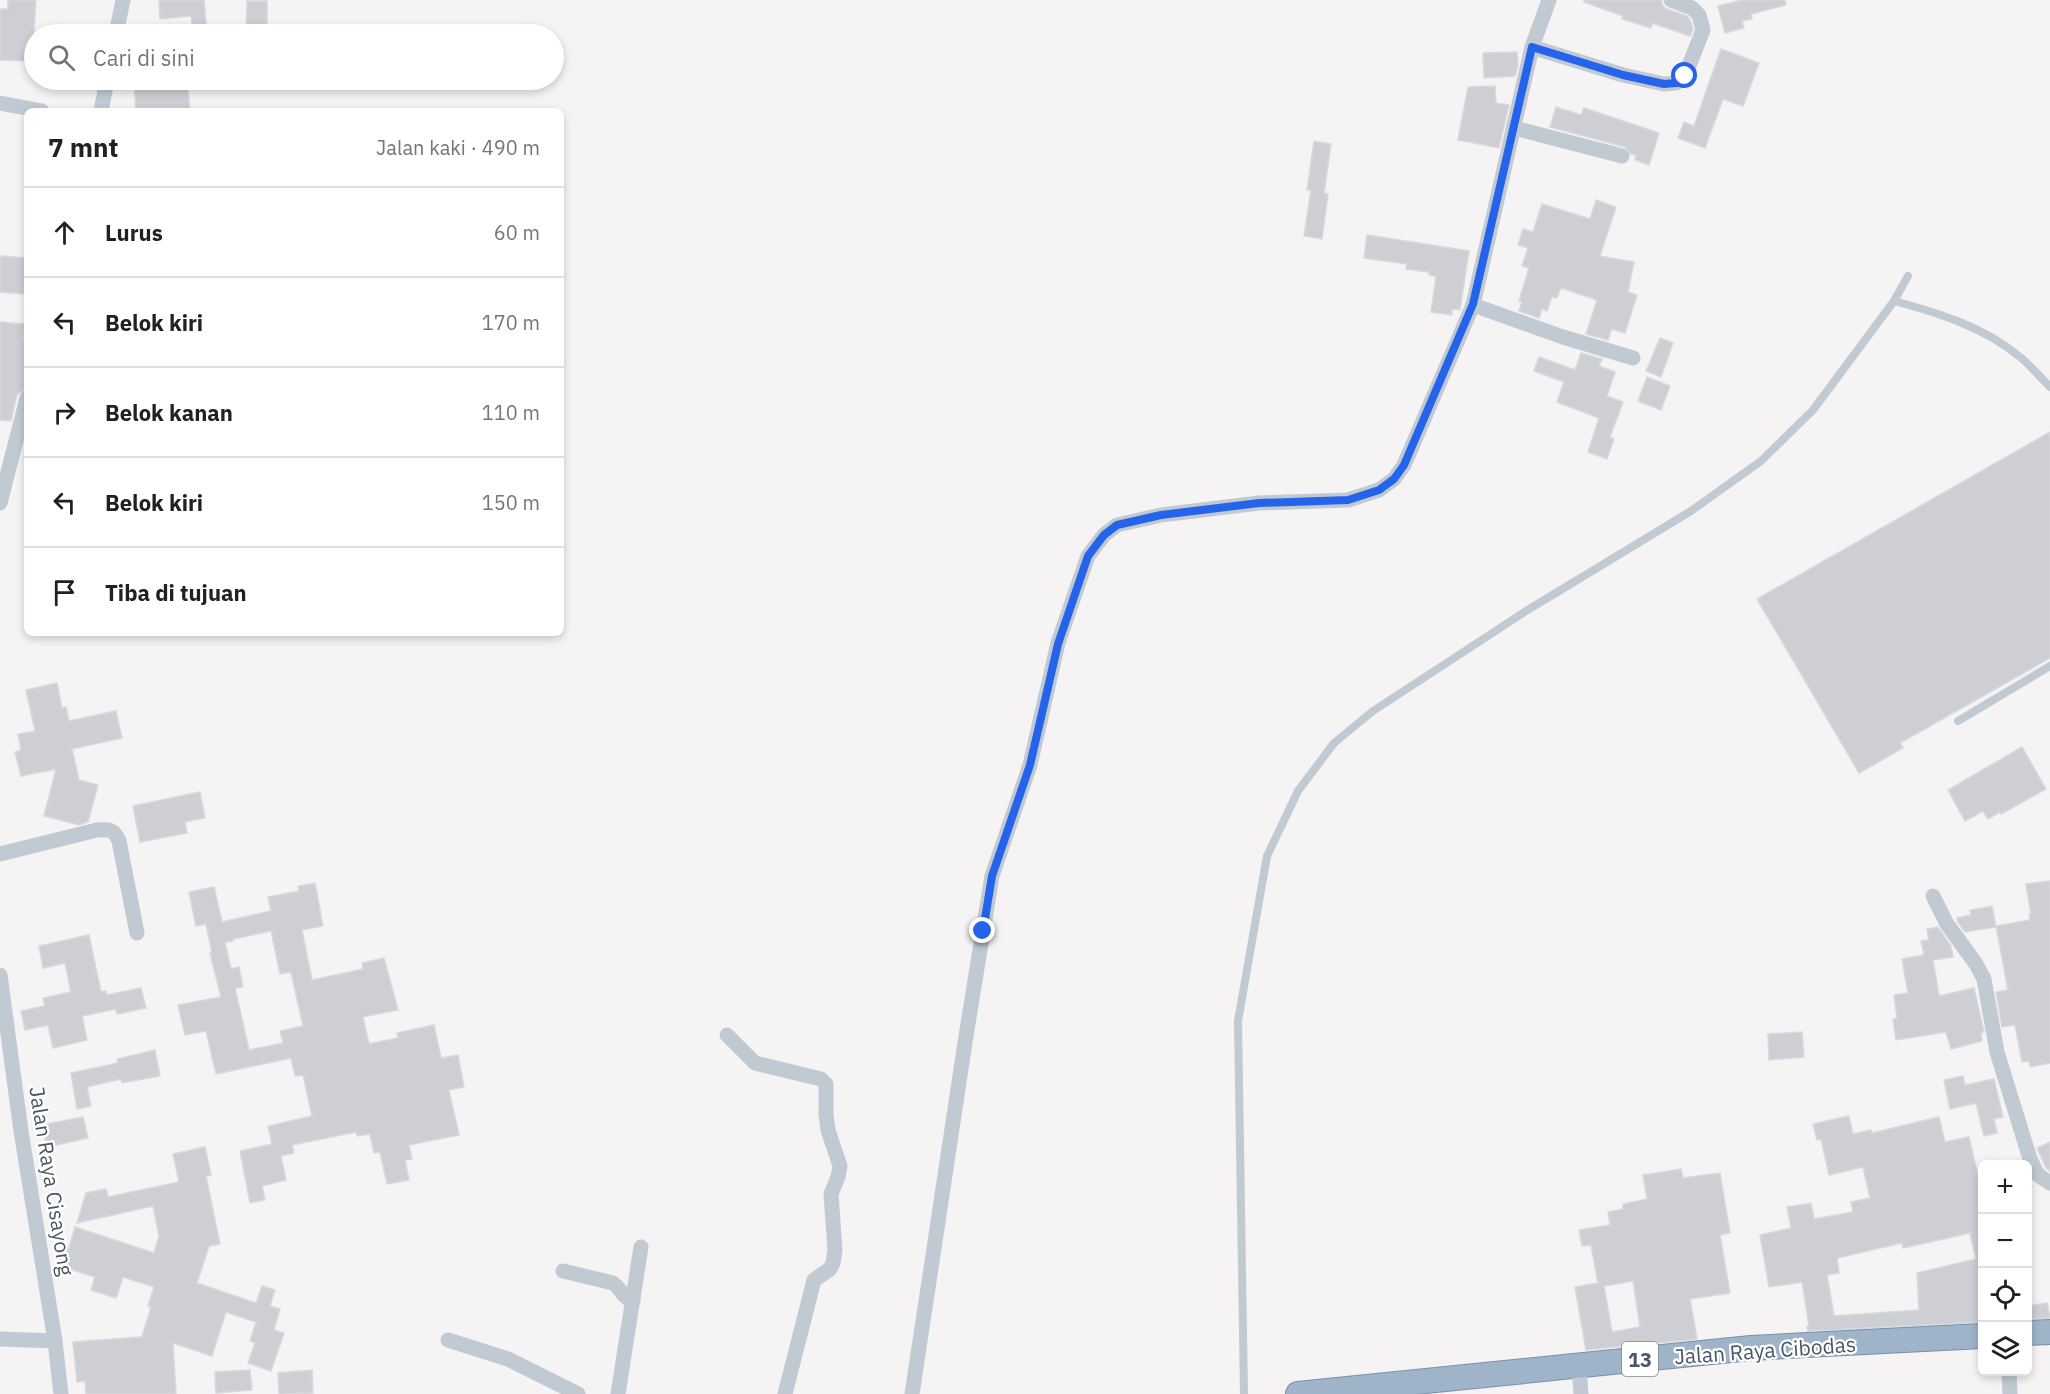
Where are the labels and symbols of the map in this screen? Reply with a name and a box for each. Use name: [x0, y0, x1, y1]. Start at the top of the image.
route start: [1671, 62, 1697, 88]
route end: [969, 917, 995, 943]
street label: Jalan Raya Cisayong: [23, 1084, 81, 1278]
street label: Jalan Raya Cibodas: [1673, 1330, 1857, 1370]
road number: 13: [1622, 1342, 1658, 1376]

